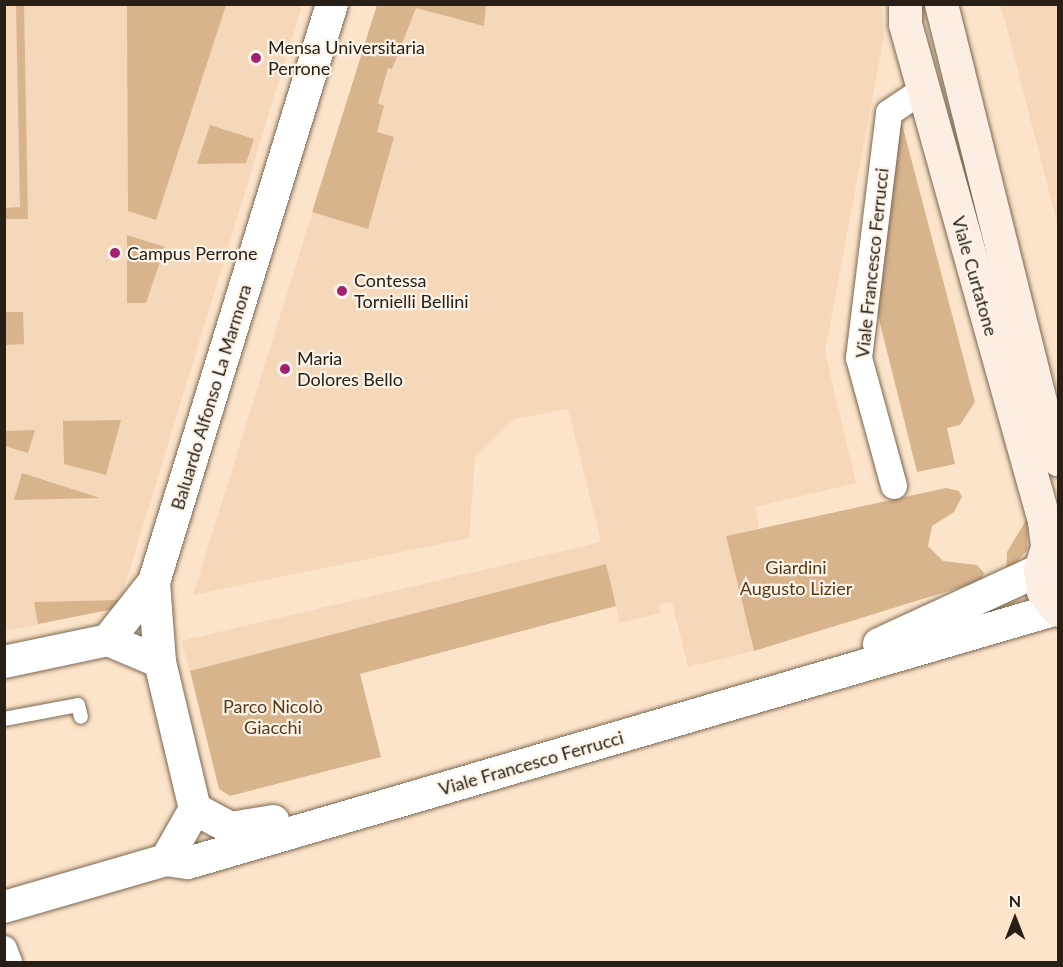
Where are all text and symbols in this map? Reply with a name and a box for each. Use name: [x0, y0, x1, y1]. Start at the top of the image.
place label: Mensa Universitaria Perrone: [268, 37, 425, 80]
marker: Mensa Universitaria Perrone: [249, 51, 263, 65]
street label: Viale Francesco Ferrucci: [851, 167, 893, 359]
street label: Viale Curtatone: [948, 214, 1002, 338]
place label: Campus Perrone: [127, 242, 258, 264]
marker: Campus Perrone: [108, 246, 122, 260]
place label: Contessa Tornielli Bellini: [354, 270, 469, 312]
street label: Baluardo Alfonso La Marmora: [166, 281, 256, 513]
marker: Contessa Tornielli Bellini: [335, 284, 349, 298]
place label: Maria Dolores Bello: [297, 348, 403, 391]
marker: Maria Dolores Bello: [278, 362, 292, 376]
park label: Giardini Augusto Lizier: [740, 557, 852, 600]
park label: Parco Nicolò Giacchi: [223, 696, 323, 738]
street label: Viale Francesco Ferrucci: [436, 726, 626, 800]
north arrow: [985, 889, 1045, 949]
text: N: [1009, 891, 1021, 910]

